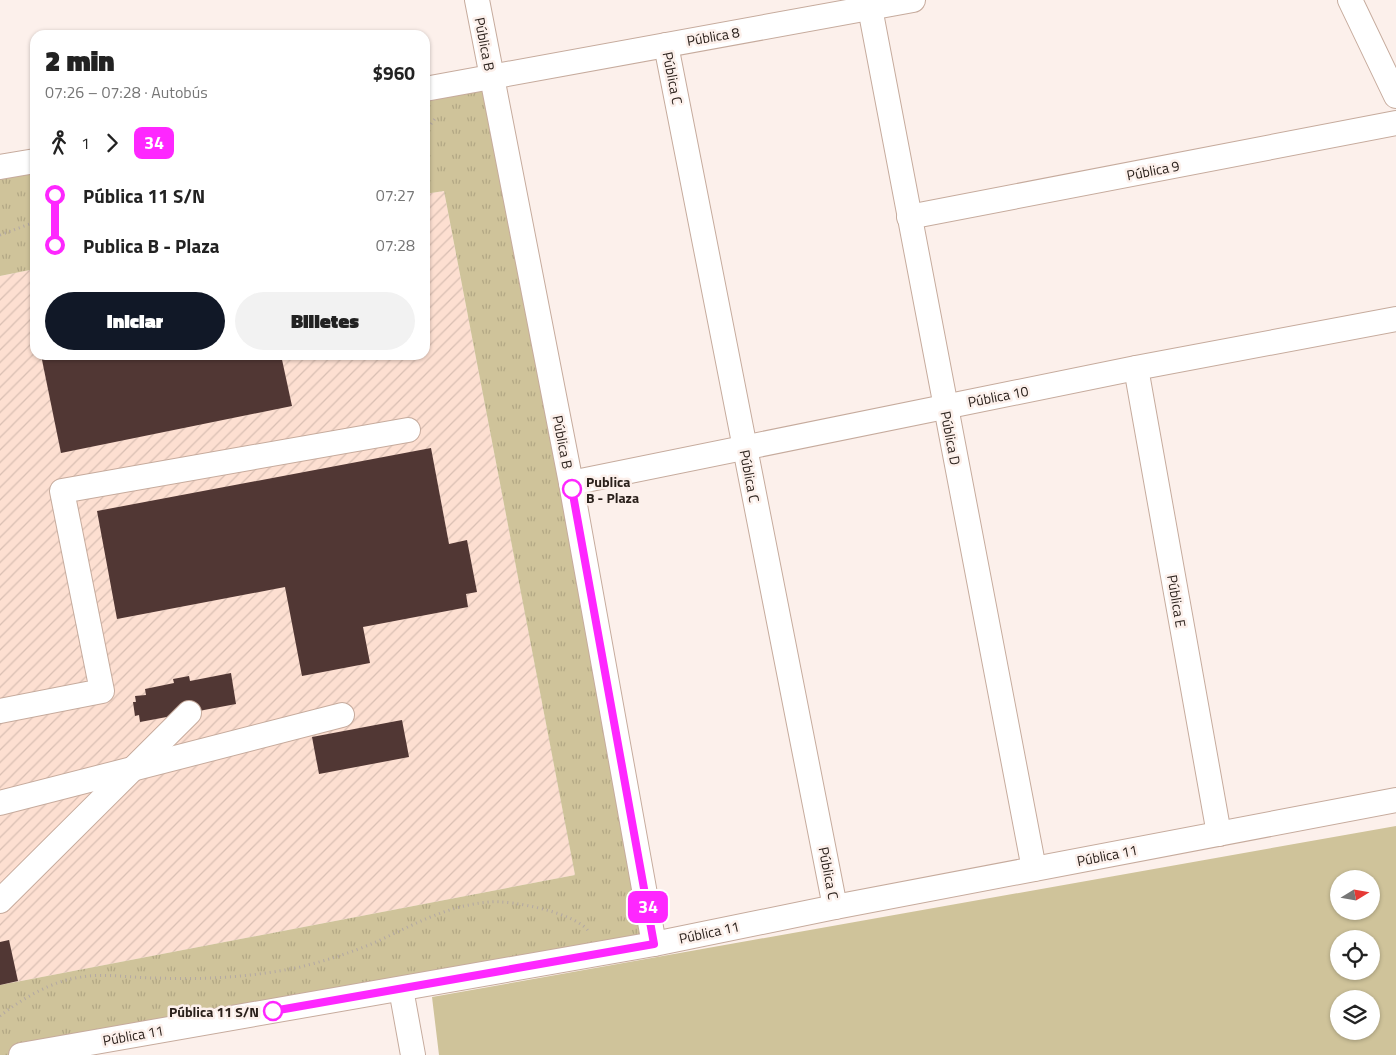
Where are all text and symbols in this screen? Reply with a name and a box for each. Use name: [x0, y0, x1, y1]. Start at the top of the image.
street label: Pública B: [470, 15, 500, 73]
street label: Pública 8: [685, 21, 741, 51]
text: 2 min: [45, 39, 115, 82]
street label: Pública C: [658, 50, 688, 106]
text: $960: [372, 58, 415, 87]
text: 07:26 – 07:28 · Autobús: [45, 80, 208, 104]
icon: walk: [45, 129, 73, 157]
icon: forward: [98, 129, 126, 157]
text: 34: [144, 129, 164, 156]
text: 1: [81, 131, 90, 155]
street label: Pública 9: [1125, 155, 1181, 185]
text: Pública 11 S/N: [83, 181, 205, 210]
text: 07:27: [376, 183, 415, 207]
text: Publica B - Plaza: [83, 231, 219, 260]
text: 07:28: [376, 233, 415, 257]
button: Iniciar: [45, 292, 225, 350]
button: Billetes: [235, 292, 415, 350]
street label: Pública 10: [966, 380, 1030, 412]
street label: Pública D: [935, 409, 967, 467]
street label: Pública B: [548, 413, 578, 471]
street label: Pública C: [735, 448, 765, 504]
place label: Publica B - Plaza: [586, 471, 639, 508]
marker: Publica B - Plaza: [562, 479, 582, 499]
street label: Pública E: [1162, 573, 1192, 629]
street label: Pública 11: [1075, 839, 1139, 871]
street label: Pública C: [814, 845, 844, 901]
north arrow: [1330, 870, 1380, 920]
map controls: [1330, 870, 1380, 1040]
line badge: 34: [626, 891, 670, 923]
text: 34: [638, 893, 658, 920]
street label: Pública 11: [677, 915, 741, 949]
button: locate: [1330, 930, 1380, 980]
button: layers: [1330, 990, 1380, 1040]
place label: Pública 11 S/N: [169, 1001, 259, 1022]
marker: Pública 11 S/N: [263, 1001, 283, 1021]
street label: Pública 11: [101, 1019, 165, 1051]

